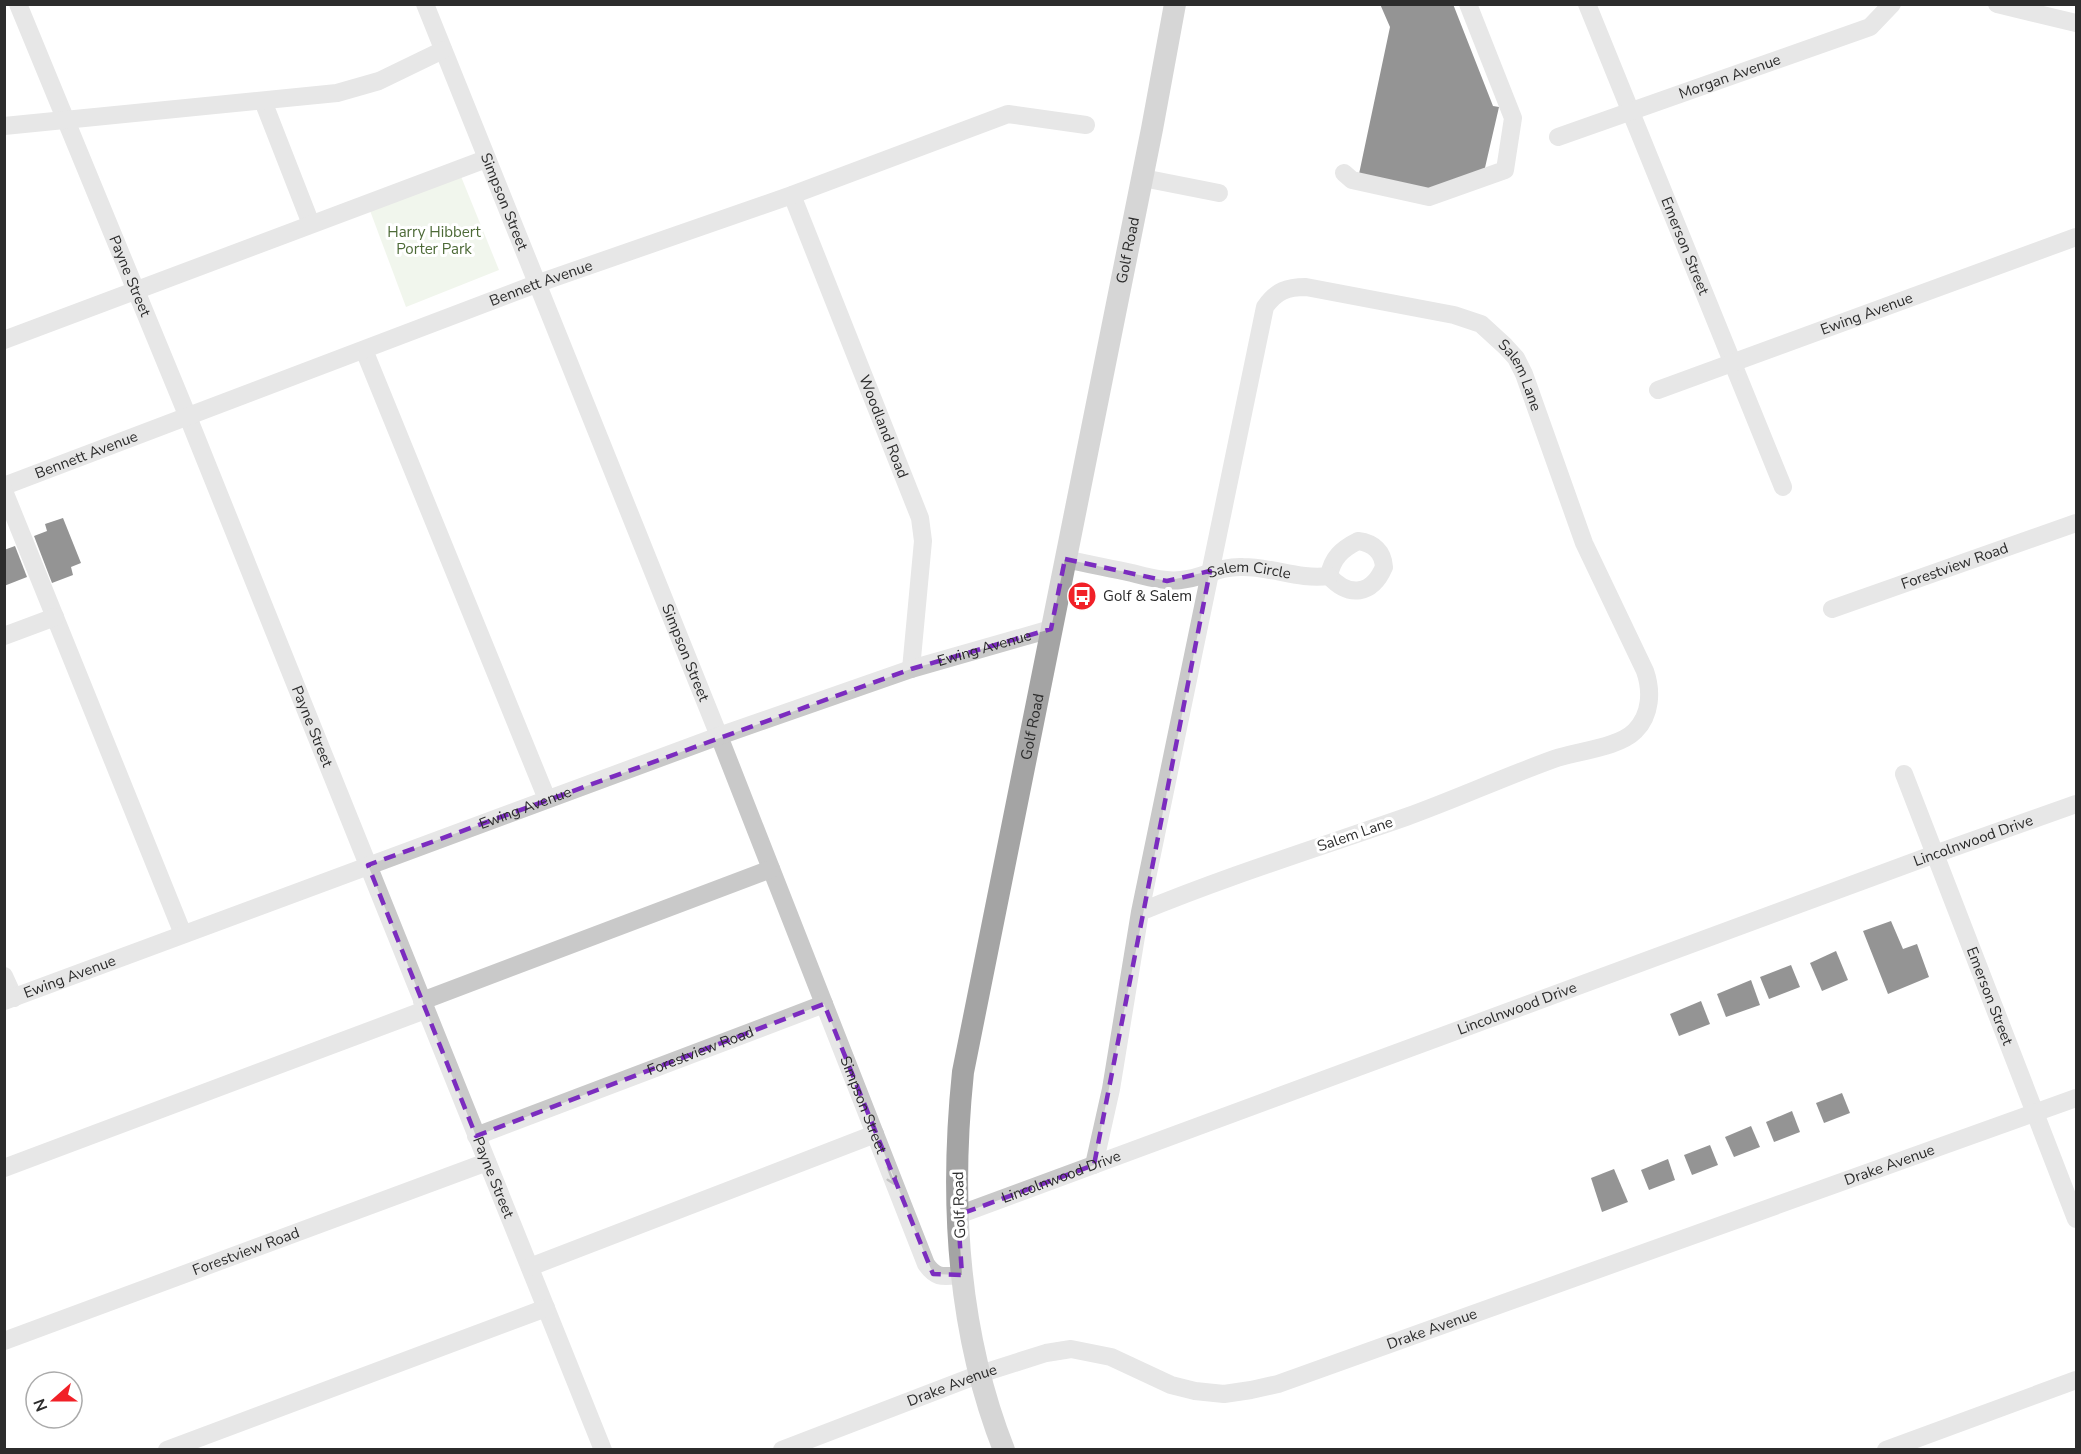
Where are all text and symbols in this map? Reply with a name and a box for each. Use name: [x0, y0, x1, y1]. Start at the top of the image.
street label: Morgan Avenue: [1676, 49, 1783, 104]
street label: Simpson Street: [476, 150, 533, 254]
street label: Emerson Street: [1656, 194, 1714, 298]
street label: Golf Road: [1111, 215, 1144, 285]
park label: Harry Hibbert Porter Park: [387, 222, 481, 259]
street label: Payne Street: [104, 232, 156, 320]
street label: Bennett Avenue: [486, 255, 595, 311]
street label: Ewing Avenue: [1817, 288, 1915, 340]
street label: Salem Lane: [1494, 335, 1546, 414]
street label: Woodland Road: [854, 372, 913, 481]
street label: Bennett Avenue: [32, 426, 141, 483]
street label: Forestview Road: [1898, 538, 2011, 594]
street label: Salem Circle: [1205, 557, 1293, 584]
bus stop icon: Golf & Salem: [1066, 580, 1098, 612]
place label: Golf & Salem: [1103, 586, 1192, 606]
street label: Simpson Street: [657, 601, 714, 705]
street label: Ewing Avenue: [935, 625, 1034, 671]
street label: Payne Street: [287, 683, 338, 771]
street label: Golf Road: [1016, 692, 1049, 762]
street label: Ewing Avenue: [476, 782, 574, 834]
street label: Lincolnwood Drive: [1911, 810, 2036, 871]
street label: Salem Lane: [1314, 812, 1396, 856]
street label: Emerson Street: [1962, 944, 2018, 1049]
street label: Ewing Avenue: [21, 950, 119, 1003]
street label: Lincolnwood Drive: [1455, 977, 1579, 1040]
street label: Forestview Road: [644, 1022, 757, 1080]
street label: Simpson Street: [835, 1053, 892, 1157]
street label: Payne Street: [468, 1134, 519, 1222]
street label: Drake Avenue: [1841, 1139, 1937, 1190]
street label: Lincolnwood Drive: [999, 1146, 1124, 1208]
one-way arrow: [886, 1166, 897, 1185]
street label: Golf Road: [948, 1171, 970, 1239]
street label: Forestview Road: [190, 1222, 302, 1280]
street label: Drake Avenue: [1384, 1303, 1480, 1354]
street label: Drake Avenue: [904, 1359, 999, 1411]
north arrow: [24, 1370, 84, 1430]
text: N: [29, 1395, 53, 1415]

